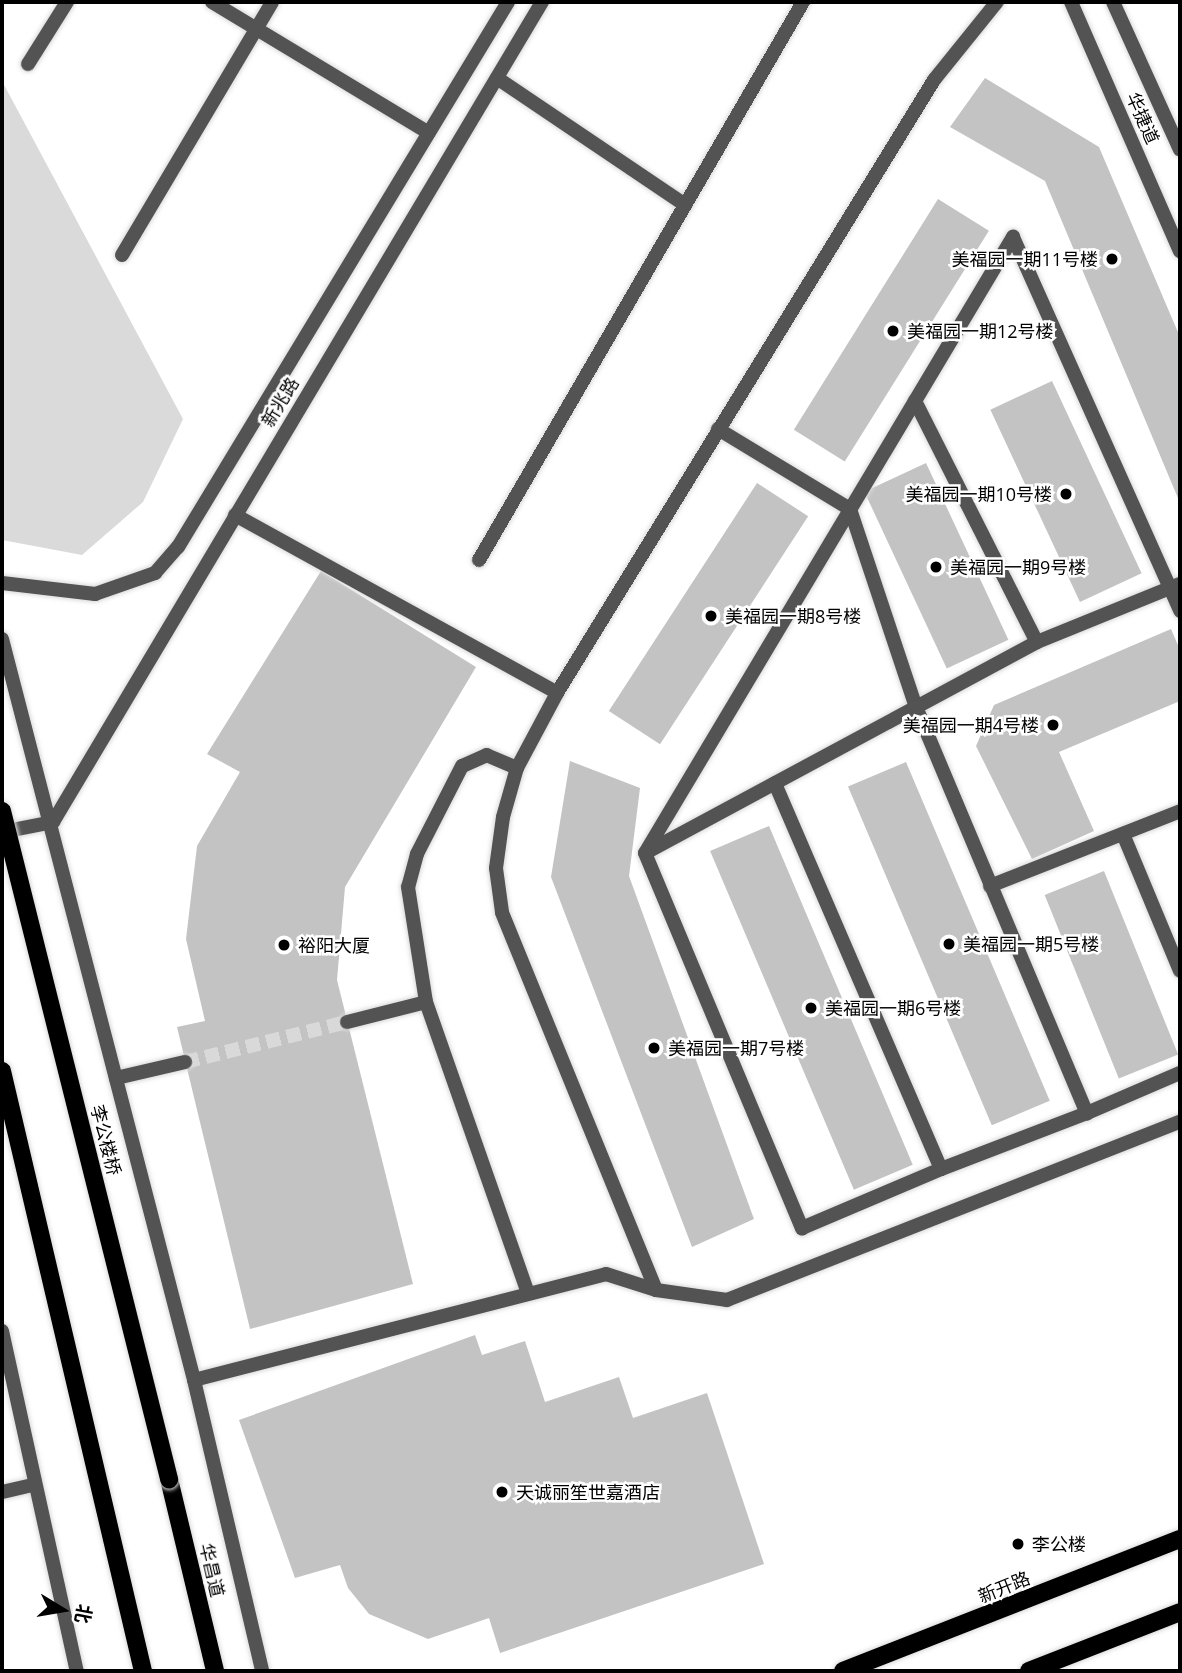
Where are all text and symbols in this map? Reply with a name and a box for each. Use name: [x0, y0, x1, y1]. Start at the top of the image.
street label: 华捷道: [1122, 89, 1164, 147]
place label: 美福园一期11号楼: [951, 248, 1098, 270]
marker: 美福园一期11号楼: [1104, 251, 1120, 267]
place label: 美福园一期12号楼: [907, 320, 1054, 342]
marker: 美福园一期12号楼: [885, 323, 901, 339]
street label: 新兆路: [257, 373, 303, 431]
place label: 美福园一期10号楼: [905, 483, 1052, 505]
marker: 美福园一期10号楼: [1058, 486, 1074, 502]
place label: 美福园一期9号楼: [950, 556, 1086, 578]
marker: 美福园一期9号楼: [928, 559, 944, 575]
place label: 美福园一期8号楼: [725, 605, 861, 627]
marker: 美福园一期8号楼: [703, 608, 719, 624]
place label: 美福园一期4号楼: [903, 714, 1039, 736]
marker: 美福园一期4号楼: [1045, 717, 1061, 733]
place label: 美福园一期5号楼: [963, 933, 1099, 955]
place label: 裕阳大厦: [298, 934, 370, 956]
marker: 美福园一期5号楼: [941, 936, 957, 952]
marker: 裕阳大厦: [276, 937, 292, 953]
place label: 美福园一期6号楼: [825, 997, 961, 1019]
marker: 美福园一期6号楼: [803, 1000, 819, 1016]
place label: 美福园一期7号楼: [668, 1037, 804, 1059]
marker: 美福园一期7号楼: [646, 1040, 662, 1056]
street label: 李公楼桥: [87, 1102, 125, 1178]
place label: 天诚丽笙世嘉酒店: [516, 1481, 660, 1503]
marker: 天诚丽笙世嘉酒店: [494, 1484, 510, 1500]
place label: 李公楼: [1032, 1533, 1086, 1555]
marker: 李公楼: [1010, 1536, 1026, 1552]
street label: 华昌道: [195, 1541, 229, 1599]
street label: 新开路: [975, 1567, 1033, 1607]
north arrow: [28, 1575, 98, 1645]
text: 北: [69, 1602, 98, 1626]

